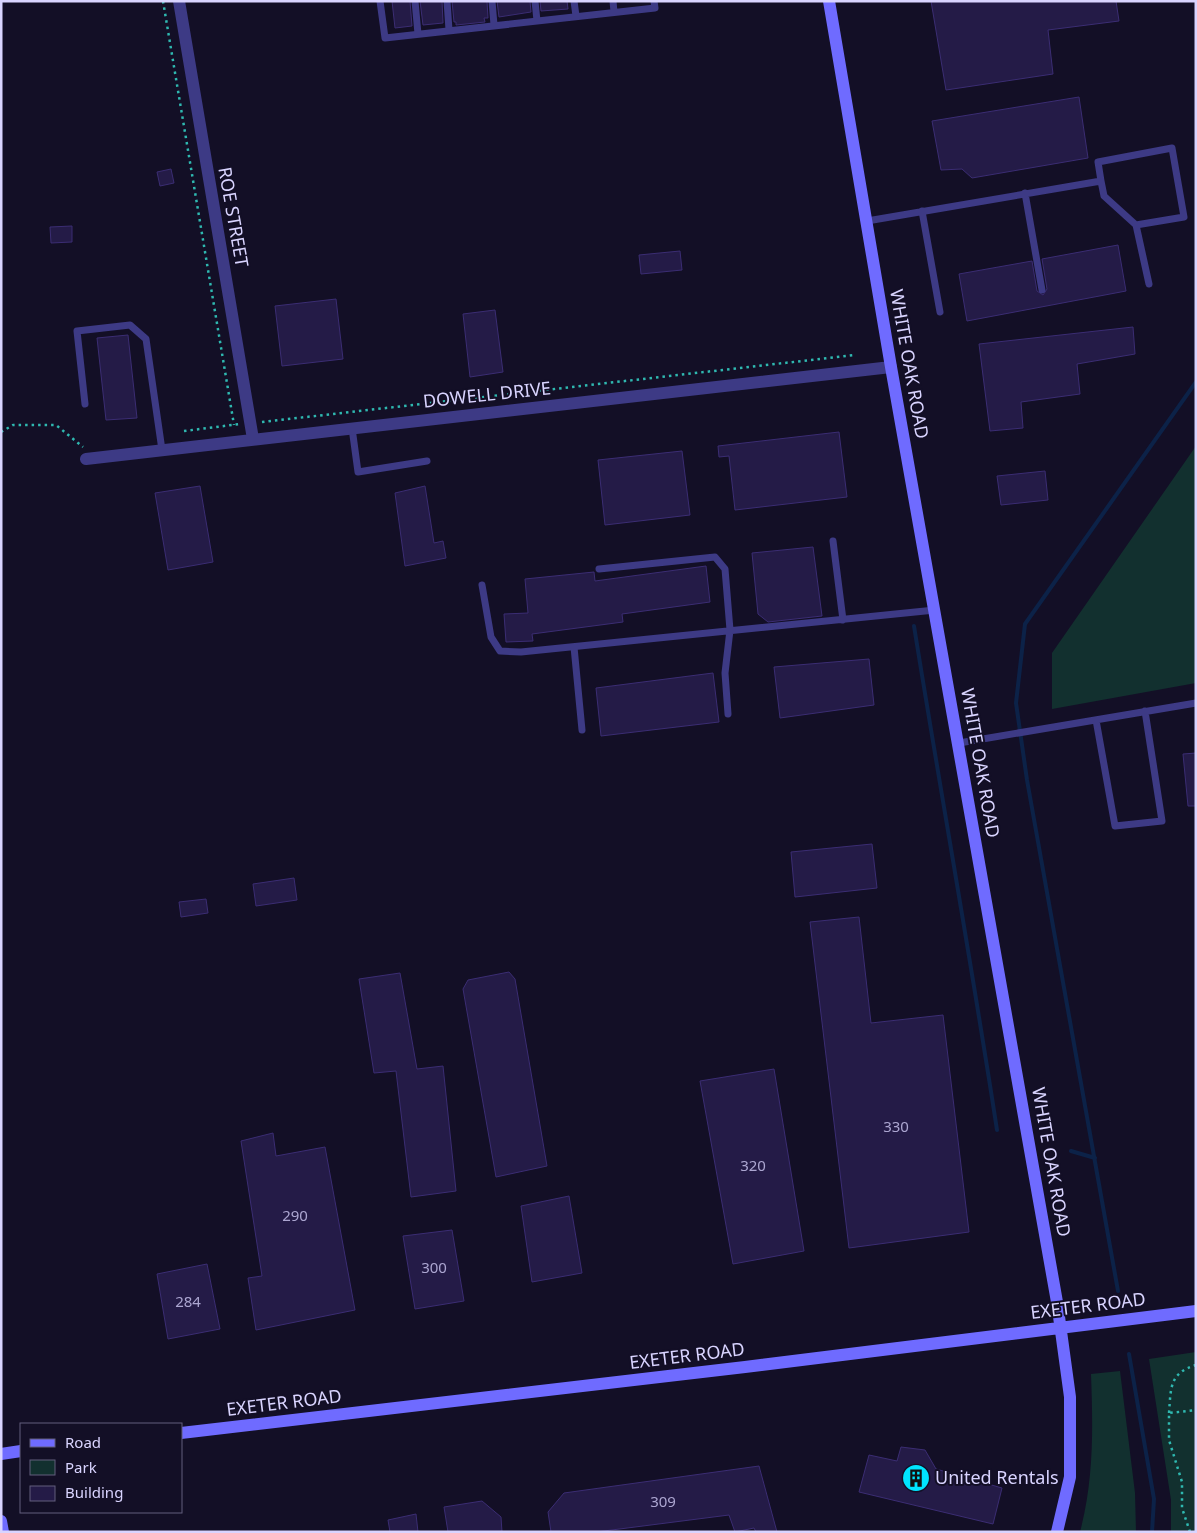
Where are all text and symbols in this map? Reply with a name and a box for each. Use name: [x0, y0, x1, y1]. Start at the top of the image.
street label: ROE STREET: [213, 165, 255, 269]
street label: WHITE OAK ROAD: [885, 287, 935, 440]
street label: DOWELL DRIVE: [422, 375, 552, 413]
street label: WHITE OAK ROAD: [956, 686, 1006, 839]
street label: WHITE OAK ROAD: [1027, 1085, 1077, 1238]
house number: 330: [883, 1116, 909, 1136]
house number: 320: [740, 1155, 766, 1175]
house number: 290: [282, 1205, 308, 1225]
house number: 300: [421, 1257, 447, 1277]
street label: EXETER ROAD: [1029, 1286, 1147, 1324]
house number: 284: [175, 1291, 201, 1311]
street label: EXETER ROAD: [628, 1336, 746, 1374]
street label: EXETER ROAD: [225, 1383, 343, 1421]
legend: [20, 1423, 182, 1513]
text: Road: [65, 1432, 101, 1452]
text: Park: [65, 1457, 97, 1477]
building icon: United Rentals: [901, 1463, 931, 1493]
place label: United Rentals: [935, 1465, 1059, 1489]
text: Building: [65, 1482, 123, 1502]
house number: 309: [650, 1491, 676, 1511]

